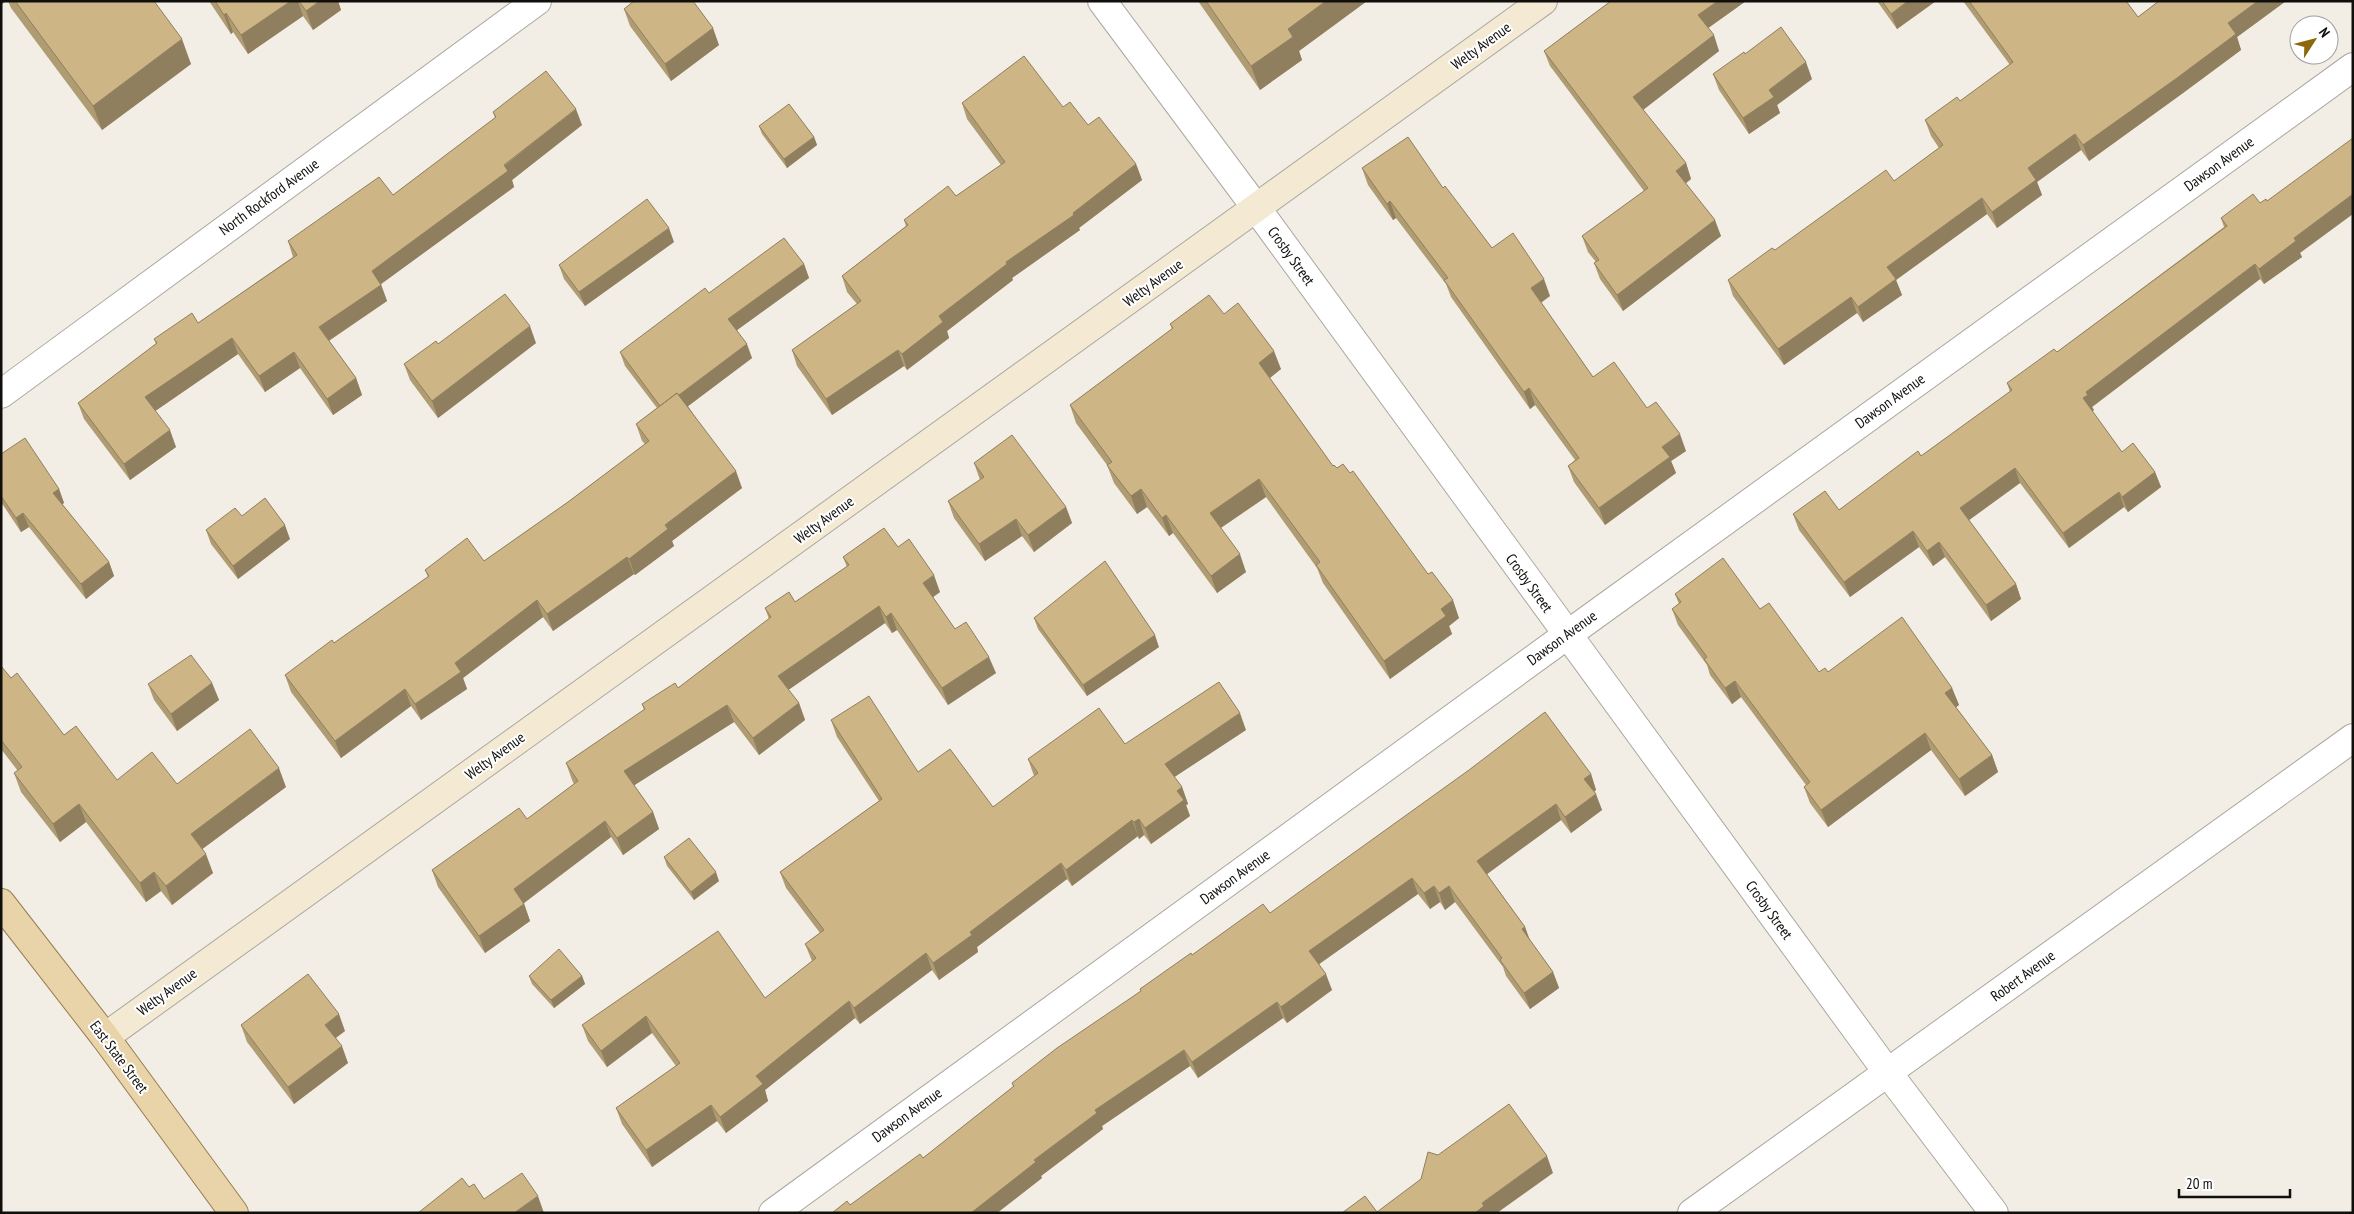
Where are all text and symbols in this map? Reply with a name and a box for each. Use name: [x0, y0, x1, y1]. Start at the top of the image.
north arrow: [2289, 15, 2339, 65]
street label: Welty Avenue: [1447, 18, 1514, 74]
text: N: [2315, 24, 2334, 41]
street label: Dawson Avenue: [2180, 132, 2257, 195]
street label: North Rockford Avenue: [215, 154, 322, 239]
street label: Crosby Street: [1264, 223, 1319, 289]
street label: Welty Avenue: [1119, 255, 1186, 311]
street label: Dawson Avenue: [1851, 369, 1928, 432]
street label: Welty Avenue: [790, 492, 857, 548]
street label: Crosby Street: [1502, 550, 1557, 616]
street label: Dawson Avenue: [1523, 606, 1600, 669]
street label: Welty Avenue: [461, 728, 528, 784]
street label: Dawson Avenue: [1196, 845, 1273, 908]
street label: Crosby Street: [1742, 877, 1797, 943]
street label: Robert Avenue: [1987, 946, 2059, 1005]
street label: Welty Avenue: [133, 964, 200, 1020]
street label: East State Street: [86, 1017, 153, 1097]
street label: Dawson Avenue: [868, 1083, 945, 1146]
scale bar: [2179, 1166, 2290, 1198]
text: 20 m: [2186, 1174, 2212, 1193]

